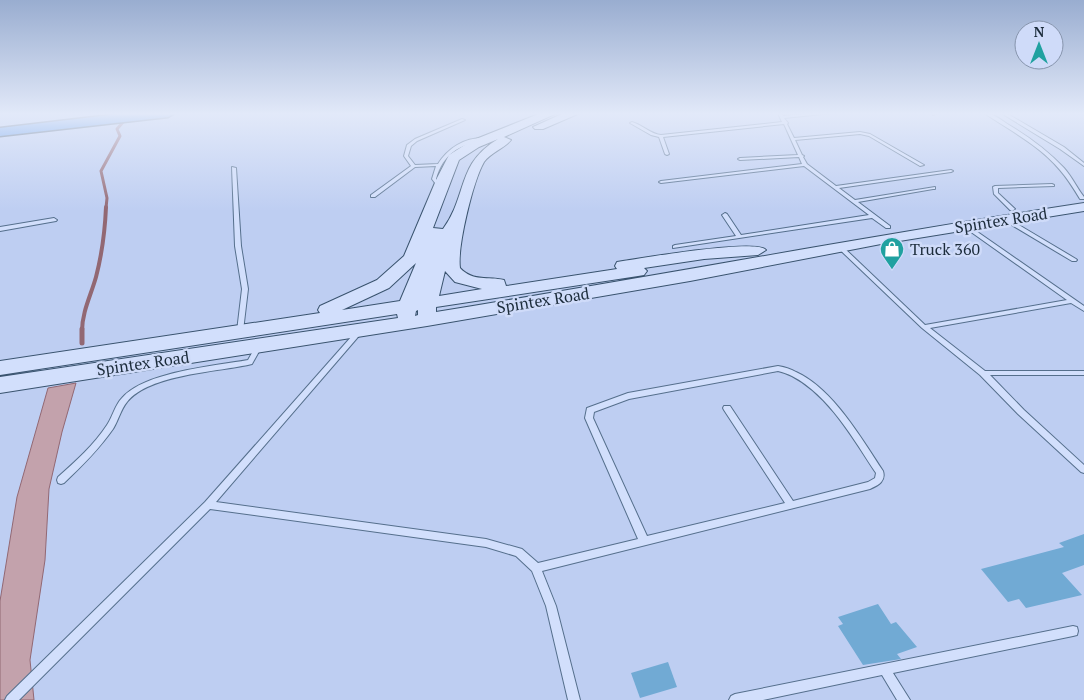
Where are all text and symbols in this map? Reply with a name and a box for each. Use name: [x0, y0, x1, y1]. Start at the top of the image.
north arrow: [1014, 20, 1064, 70]
text: N: [1034, 22, 1045, 41]
street label: Spintex Road: [953, 202, 1049, 238]
shop icon: Truck 360: [879, 236, 905, 270]
place label: Truck 360: [910, 238, 980, 260]
street label: Spintex Road: [495, 282, 591, 318]
street label: Spintex Road: [95, 346, 191, 380]

